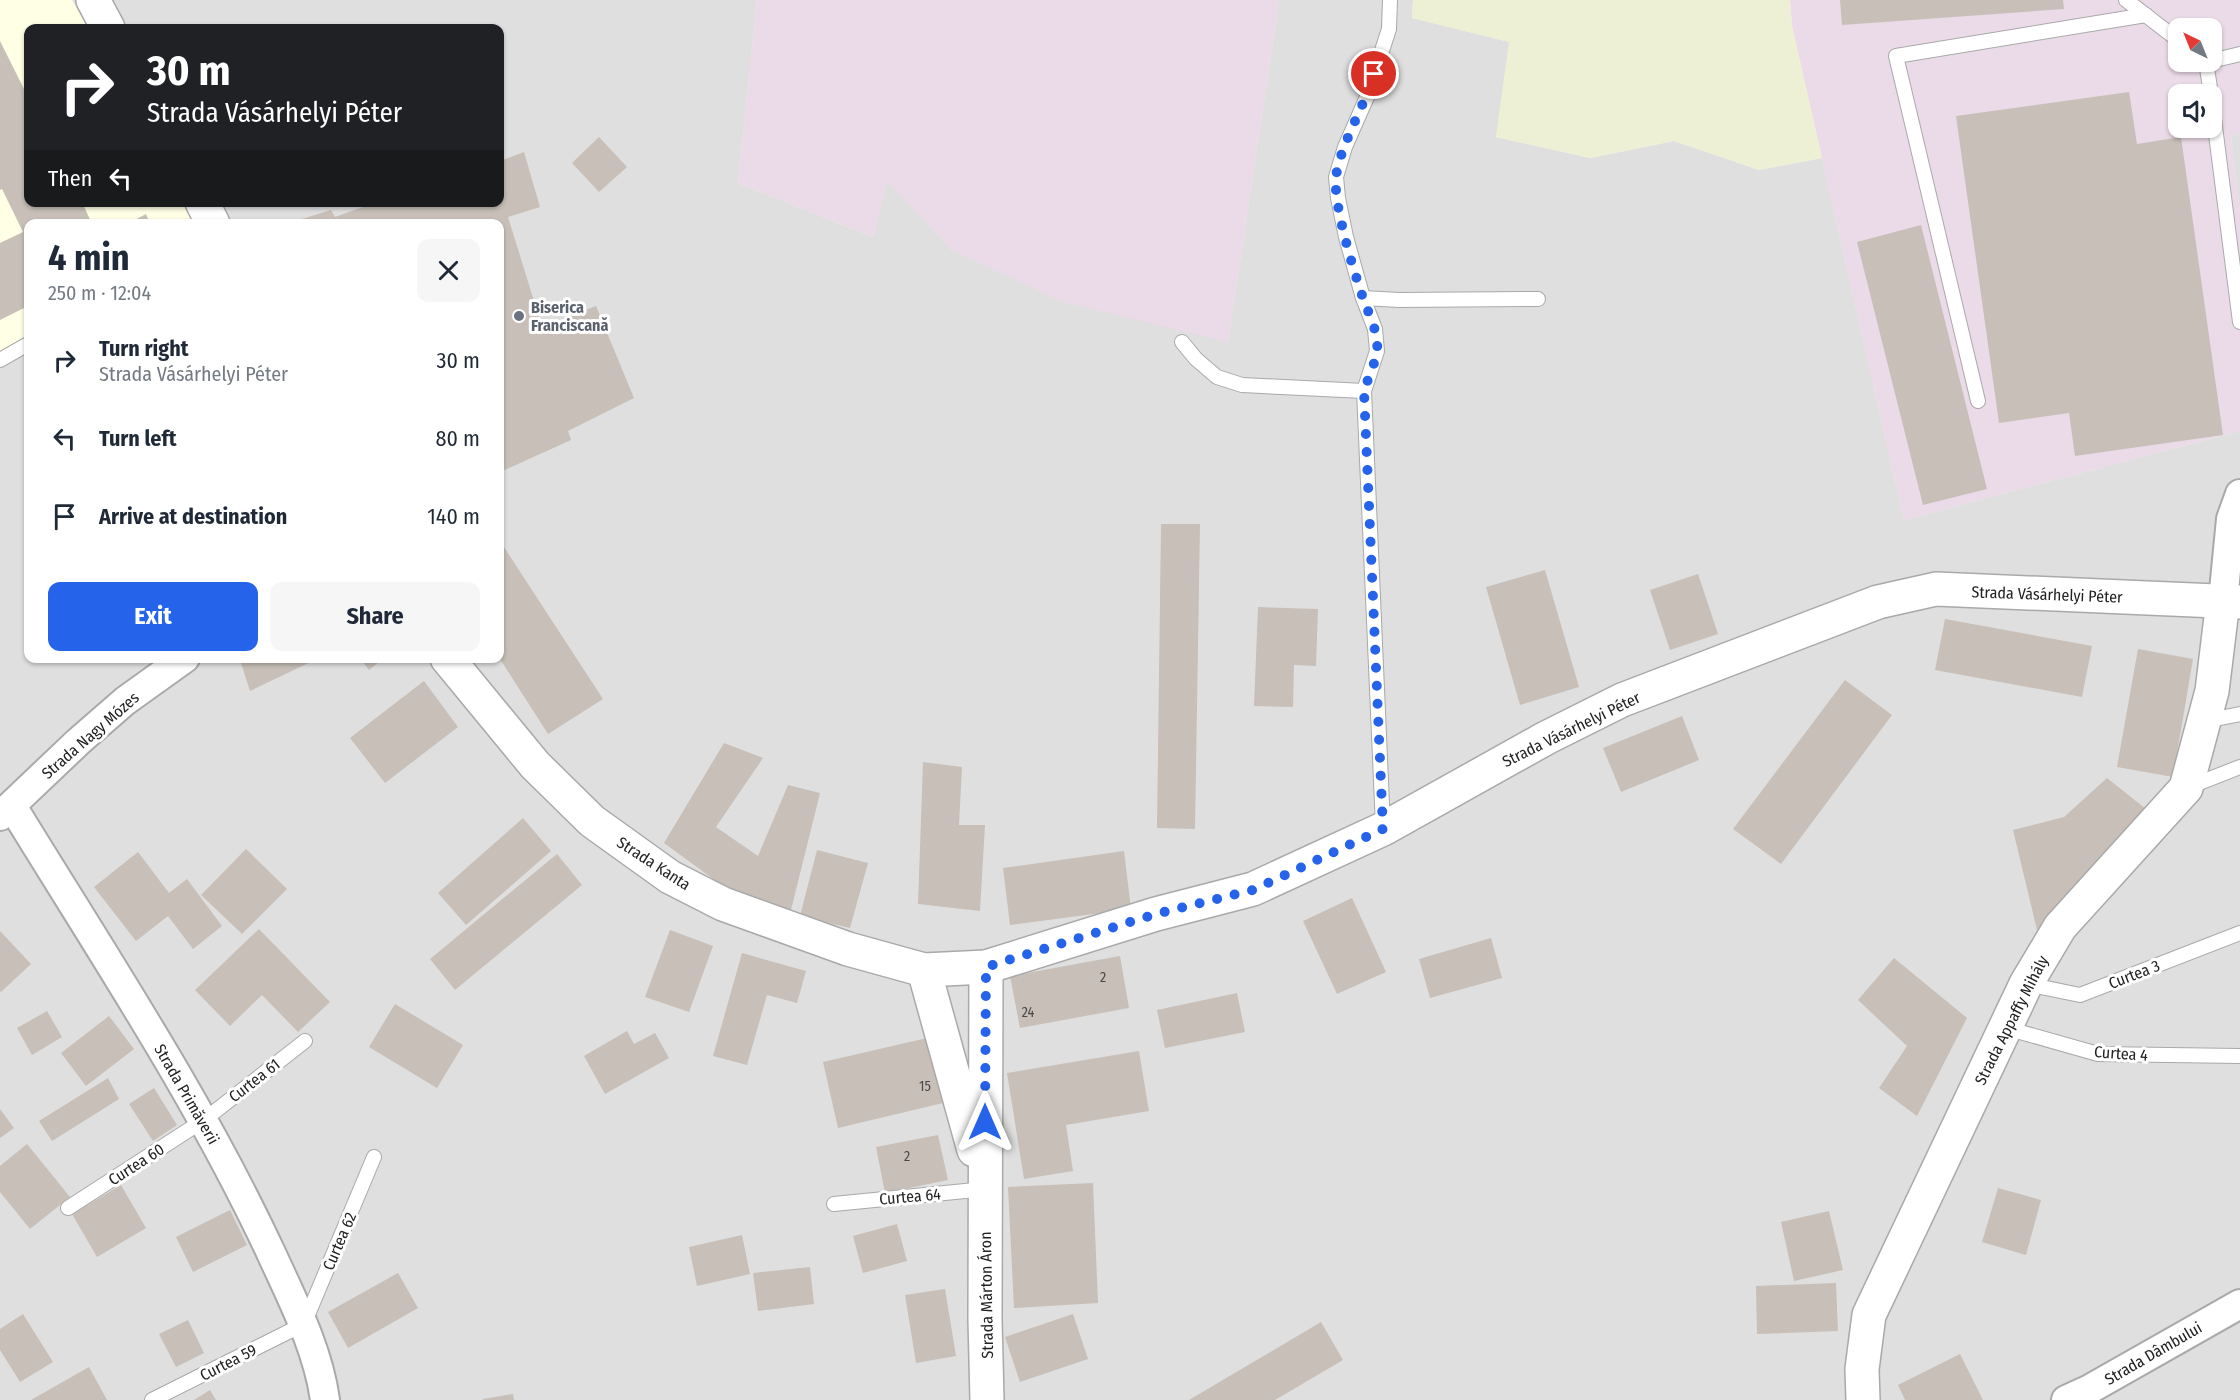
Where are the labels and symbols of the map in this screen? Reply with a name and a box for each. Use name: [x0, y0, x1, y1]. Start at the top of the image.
north arrow: [2168, 18, 2222, 72]
pin: [1348, 48, 1399, 99]
place label: Biserica Franciscană: [531, 298, 609, 335]
marker: Biserica Franciscană: [512, 309, 526, 323]
street label: Strada Vásárhelyi Péter: [1971, 582, 2123, 607]
street label: Strada Nagy Mózes: [38, 688, 143, 783]
street label: Strada Vásárhelyi Péter: [1499, 688, 1644, 771]
street label: Strada Kanta: [613, 833, 694, 894]
street label: Strada Appaffy Mihály: [1971, 952, 2053, 1088]
street label: Curtea 3: [2106, 956, 2163, 993]
house number: 2: [1100, 969, 1106, 986]
house number: 24: [1022, 1004, 1035, 1021]
street label: Strada Primăverii: [150, 1041, 223, 1148]
street label: Curtea 4: [2093, 1042, 2149, 1065]
street label: Curtea 61: [225, 1055, 284, 1106]
house number: 15: [919, 1078, 931, 1095]
position arrow: [953, 1090, 1017, 1154]
street label: Curtea 60: [105, 1139, 168, 1189]
house number: 2: [904, 1148, 910, 1165]
street label: Curtea 64: [878, 1184, 942, 1209]
street label: Curtea 62: [319, 1209, 360, 1273]
street label: Strada Márton Áron: [976, 1231, 997, 1359]
street label: Strada Dâmbului: [2101, 1318, 2205, 1389]
street label: Curtea 59: [197, 1340, 260, 1385]

